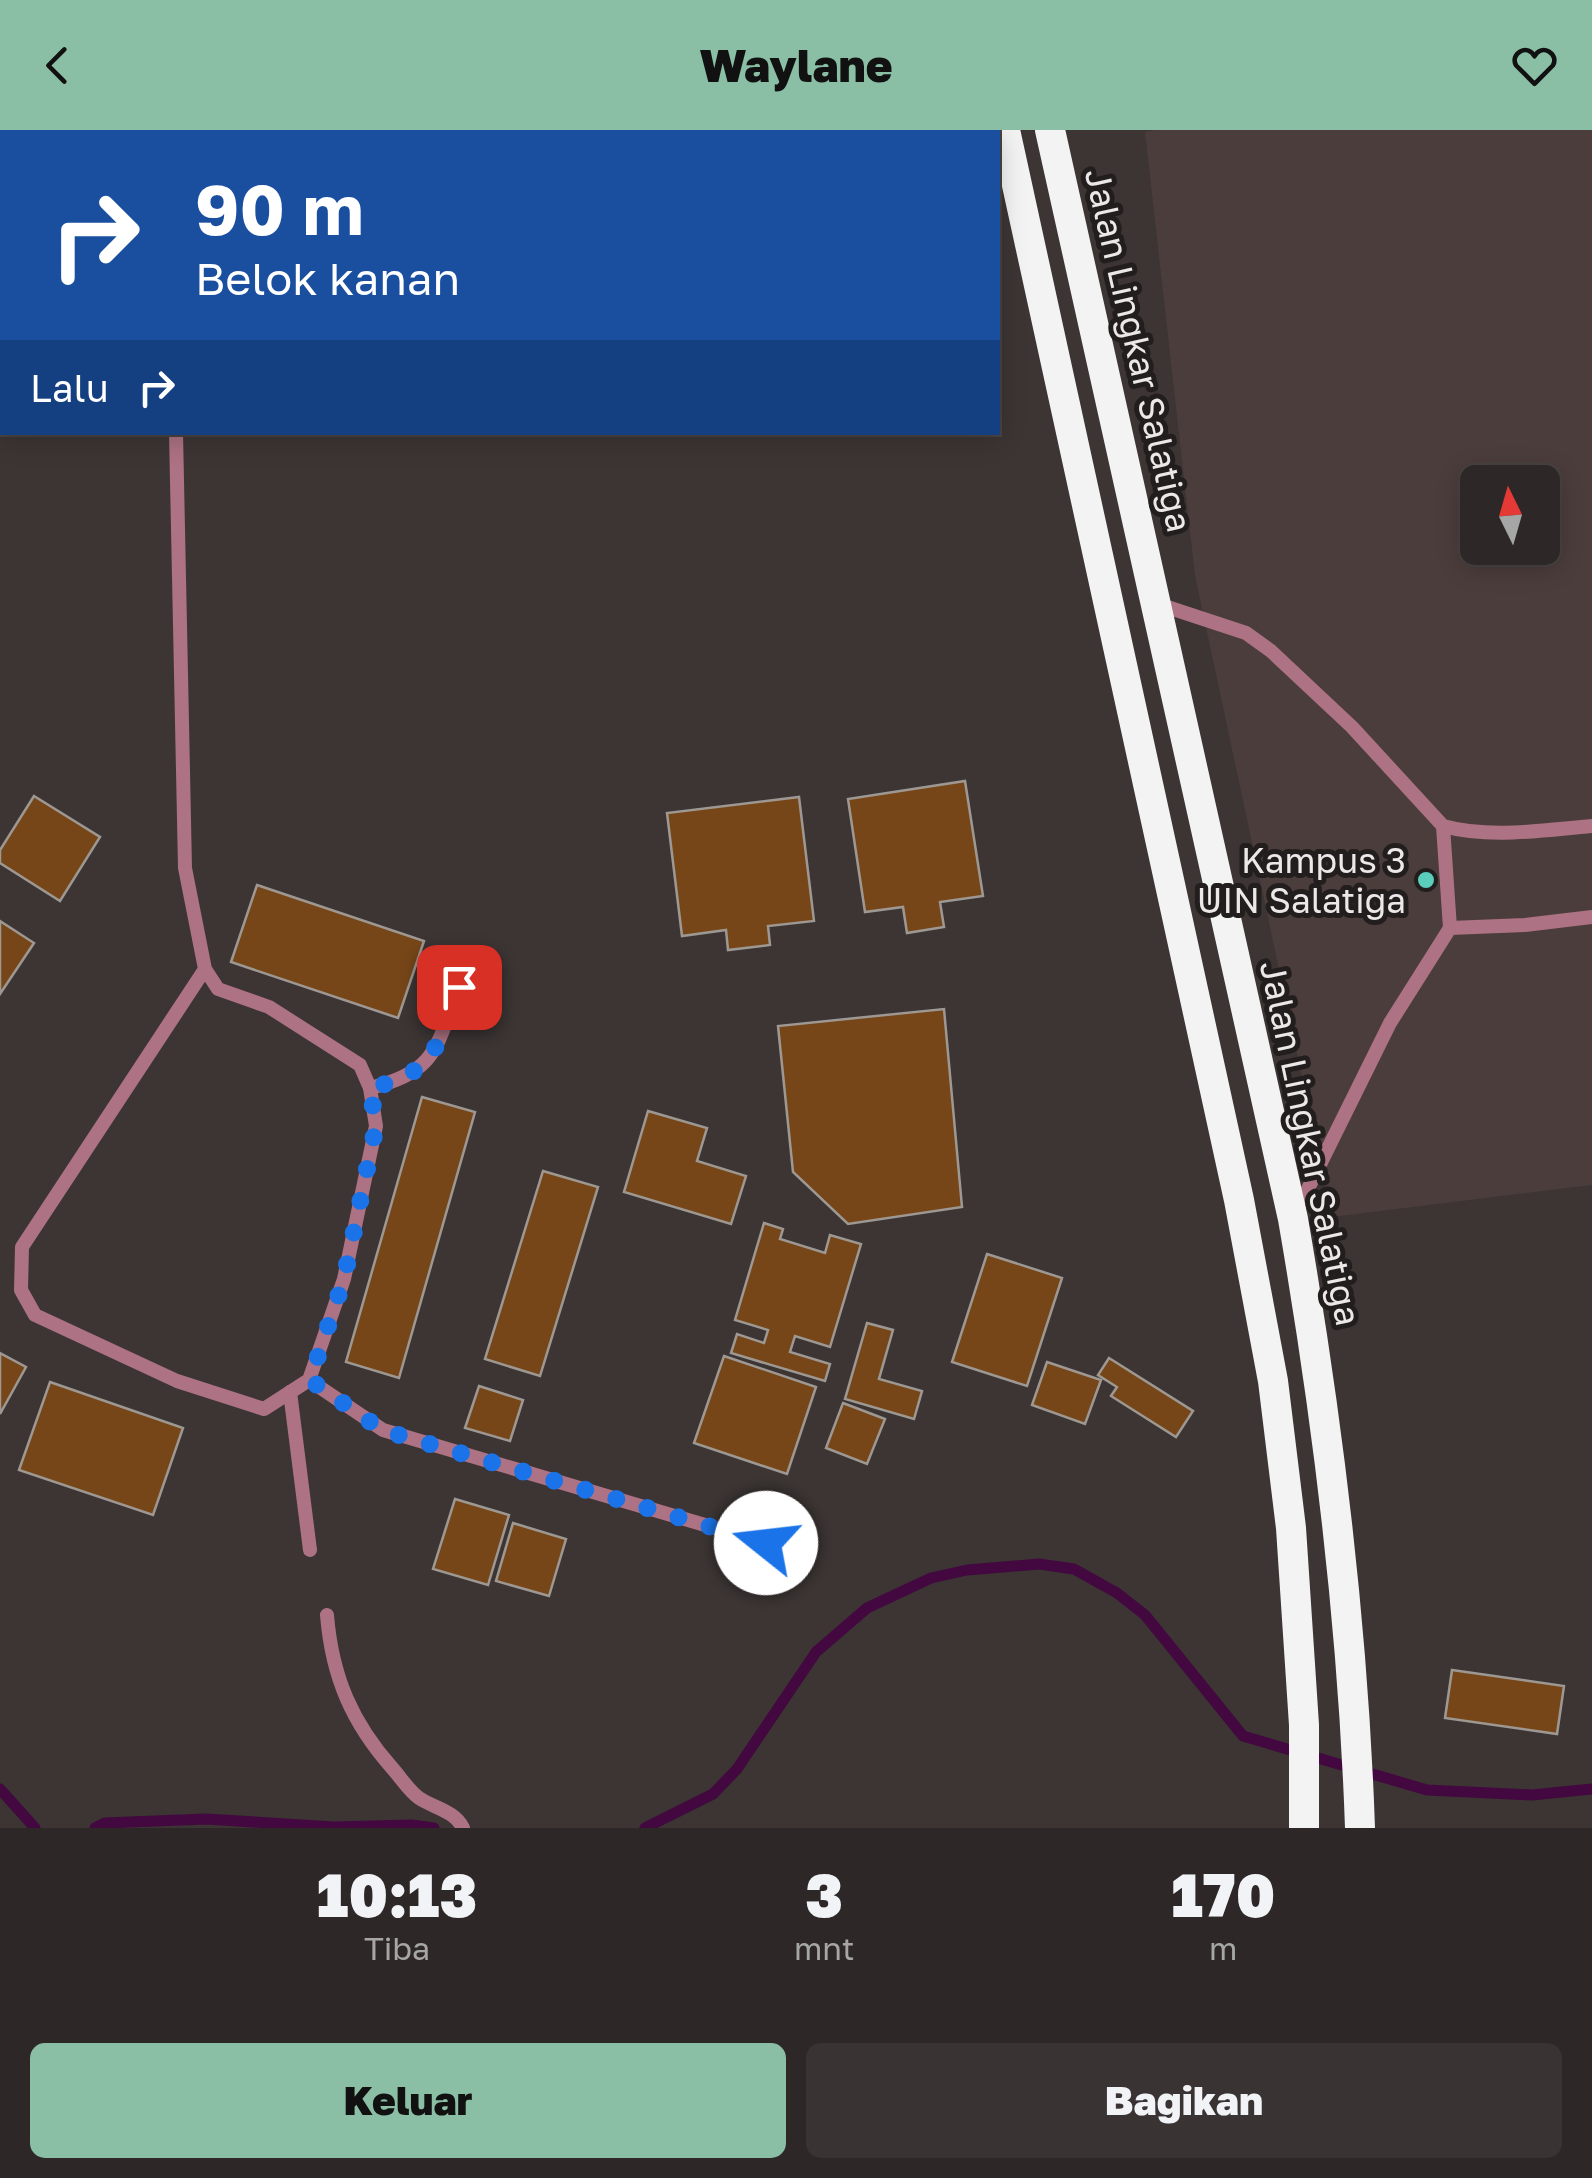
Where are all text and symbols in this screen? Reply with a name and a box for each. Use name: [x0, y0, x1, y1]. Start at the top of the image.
icon: back: [30, 38, 85, 93]
text: Waylane: [699, 38, 893, 92]
icon: heart: [1507, 38, 1562, 93]
street label: Jalan Lingkar Salatiga: [1077, 164, 1201, 536]
text: 90 m: [195, 166, 364, 250]
icon: right: [30, 170, 160, 300]
text: Belok kanan: [195, 251, 460, 305]
icon: right: [129, 360, 184, 415]
text: Lalu: [30, 365, 109, 410]
north arrow: [1460, 465, 1560, 565]
map controls: [1460, 465, 1560, 565]
place label: Kampus 3 UIN Salatiga: [1197, 839, 1406, 921]
marker: Kampus 3 UIN Salatiga: [1415, 869, 1437, 891]
pin: [417, 945, 502, 1030]
street label: Jalan Lingkar Salatiga: [1252, 957, 1370, 1329]
icon: arrive: [432, 960, 487, 1015]
position arrow: [714, 1491, 818, 1595]
text: 10:13: [317, 1858, 477, 1930]
text: 3: [805, 1858, 843, 1930]
text: 170: [1171, 1858, 1275, 1930]
text: Tiba: [364, 1929, 430, 1967]
text: mnt: [794, 1929, 854, 1967]
text: m: [1209, 1929, 1237, 1967]
button: Keluar: [30, 2043, 786, 2158]
button: Bagikan: [806, 2043, 1562, 2158]

